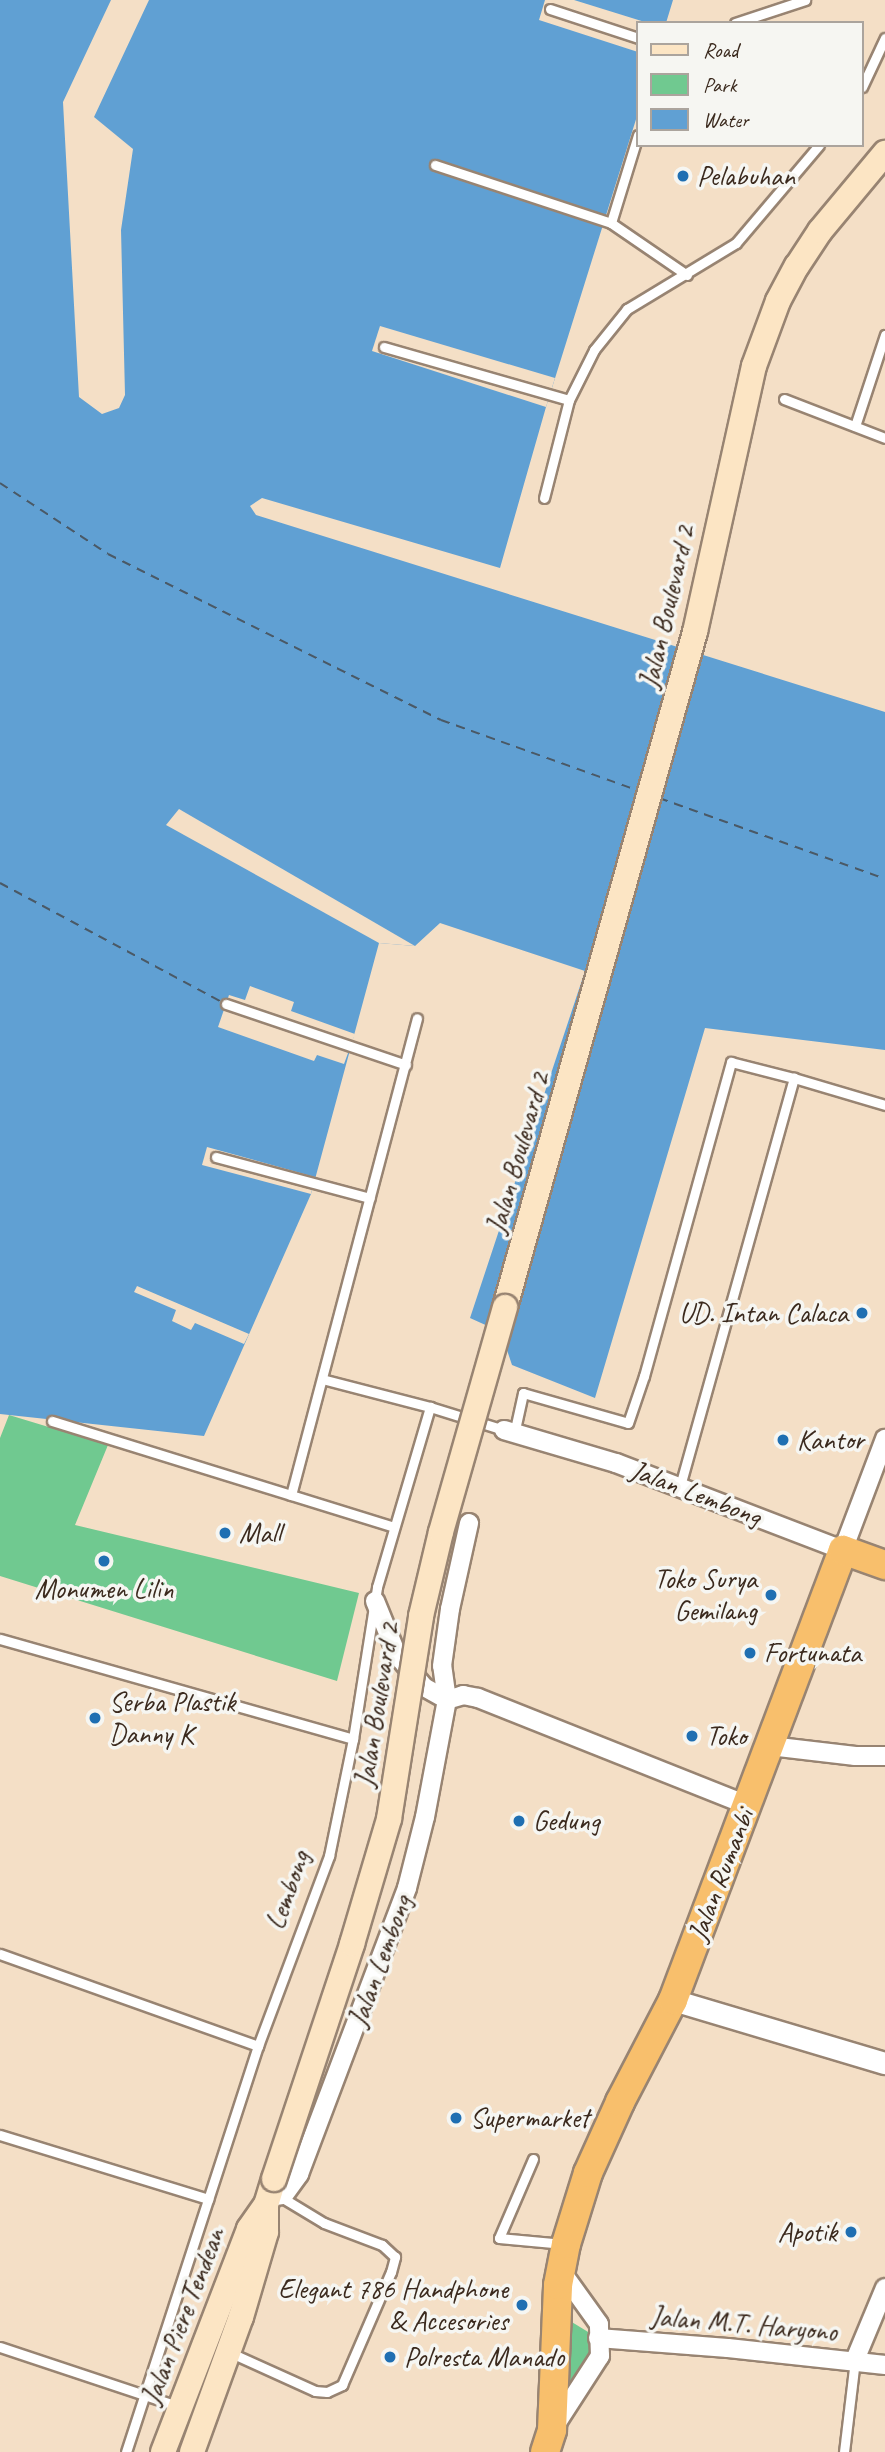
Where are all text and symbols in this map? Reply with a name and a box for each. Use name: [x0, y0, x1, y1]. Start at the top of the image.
legend: [636, 21, 864, 147]
text: Road: [703, 37, 738, 63]
text: Park: [703, 72, 736, 98]
text: Water: [703, 107, 749, 133]
place label: Pelabuhan: [697, 159, 795, 193]
marker: Pelabuhan: [675, 168, 691, 184]
street label: Jalan Boulevard 2: [632, 522, 702, 692]
street label: Jalan Boulevard 2: [479, 1068, 557, 1238]
place label: UD. Intan Calaca: [679, 1296, 848, 1330]
marker: UD. Intan Calaca: [854, 1305, 870, 1321]
place label: Kantor: [797, 1423, 864, 1457]
marker: Kantor: [775, 1432, 791, 1448]
street label: Jalan Lembong: [626, 1453, 766, 1533]
place label: Mall: [239, 1516, 281, 1550]
marker: Mall: [217, 1525, 233, 1541]
marker: Monumen Lilin: [96, 1553, 112, 1569]
place label: Toko Surya Gemilang: [656, 1562, 757, 1628]
place label: Monumen Lilin: [35, 1572, 173, 1606]
marker: Toko Surya Gemilang: [763, 1587, 779, 1603]
street label: Jalan Boulevard 2: [347, 1620, 407, 1790]
place label: Fortunata: [764, 1636, 861, 1670]
marker: Fortunata: [742, 1645, 758, 1661]
place label: Serba Plastik Danny K: [109, 1685, 236, 1751]
marker: Serba Plastik Danny K: [87, 1710, 103, 1726]
place label: Toko: [706, 1719, 746, 1753]
marker: Toko: [684, 1728, 700, 1744]
place label: Gedung: [533, 1804, 600, 1838]
street label: Jalan Rumanbi: [681, 1805, 761, 1945]
marker: Gedung: [511, 1813, 527, 1829]
street label: Lembong: [258, 1846, 318, 1934]
street label: Jalan Lembong: [341, 1891, 419, 2031]
place label: Supermarket: [470, 2101, 589, 2135]
marker: Supermarket: [448, 2110, 464, 2126]
place label: Apotik: [778, 2215, 837, 2249]
street label: Jalan Piere Tendean: [134, 2223, 232, 2409]
marker: Apotik: [843, 2224, 859, 2240]
place label: Elegant 786 Handphone & Accesories: [278, 2272, 508, 2338]
marker: Elegant 786 Handphone & Accesories: [514, 2297, 530, 2313]
street label: Jalan M.T. Haryono: [650, 2299, 838, 2349]
place label: Polresta Manado: [404, 2340, 564, 2374]
marker: Polresta Manado: [382, 2349, 398, 2365]

